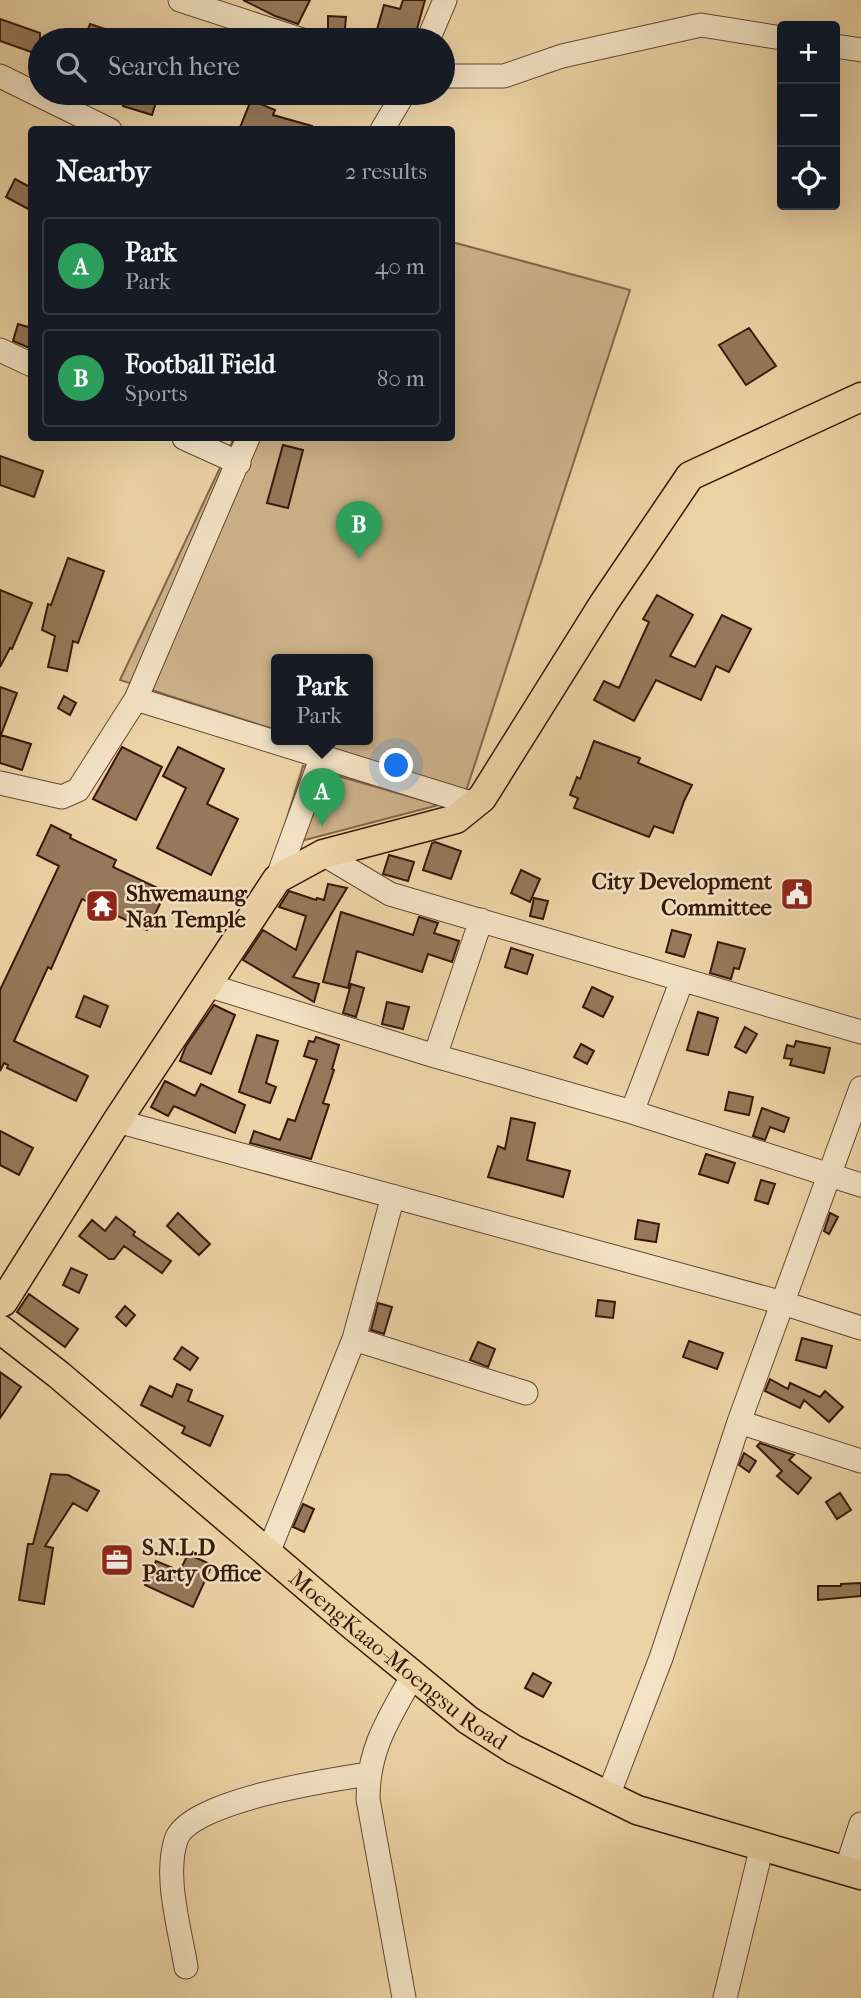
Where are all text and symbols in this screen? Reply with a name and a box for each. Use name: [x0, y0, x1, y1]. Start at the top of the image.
map controls: [777, 21, 840, 210]
button: +: [777, 21, 840, 84]
search box: [28, 28, 455, 105]
icon: search: [52, 48, 90, 86]
text: Search here: [108, 51, 240, 82]
button: −: [777, 84, 840, 147]
button: locate: [777, 147, 840, 210]
text: Nearby: [56, 154, 151, 189]
text: 2 results: [345, 158, 427, 185]
text: Park: [125, 237, 177, 268]
text: A: [74, 253, 88, 280]
text: 40 m: [375, 253, 425, 280]
text: Park: [125, 268, 171, 295]
text: Football Field: [125, 349, 275, 380]
text: B: [74, 365, 88, 392]
text: 80 m: [377, 365, 425, 392]
text: Sports: [125, 380, 187, 407]
pin: B: [336, 501, 382, 559]
popup: [271, 654, 373, 745]
text: Park: [296, 671, 348, 702]
text: Park: [296, 702, 342, 729]
your location: [379, 748, 413, 782]
pin: A: [299, 768, 345, 826]
place label: City Development Committee: [592, 868, 773, 921]
public building icon: City Development Committee: [778, 875, 816, 913]
place label: Shwemaung Nan Temple: [126, 880, 247, 933]
temple icon: Shwemaung Nan Temple: [83, 887, 121, 925]
place label: S.N.L.D Party Office: [142, 1534, 262, 1587]
office icon: S.N.L.D Party Office: [98, 1541, 136, 1579]
street label: MoengKaao-Moengsu Road: [284, 1564, 513, 1756]

